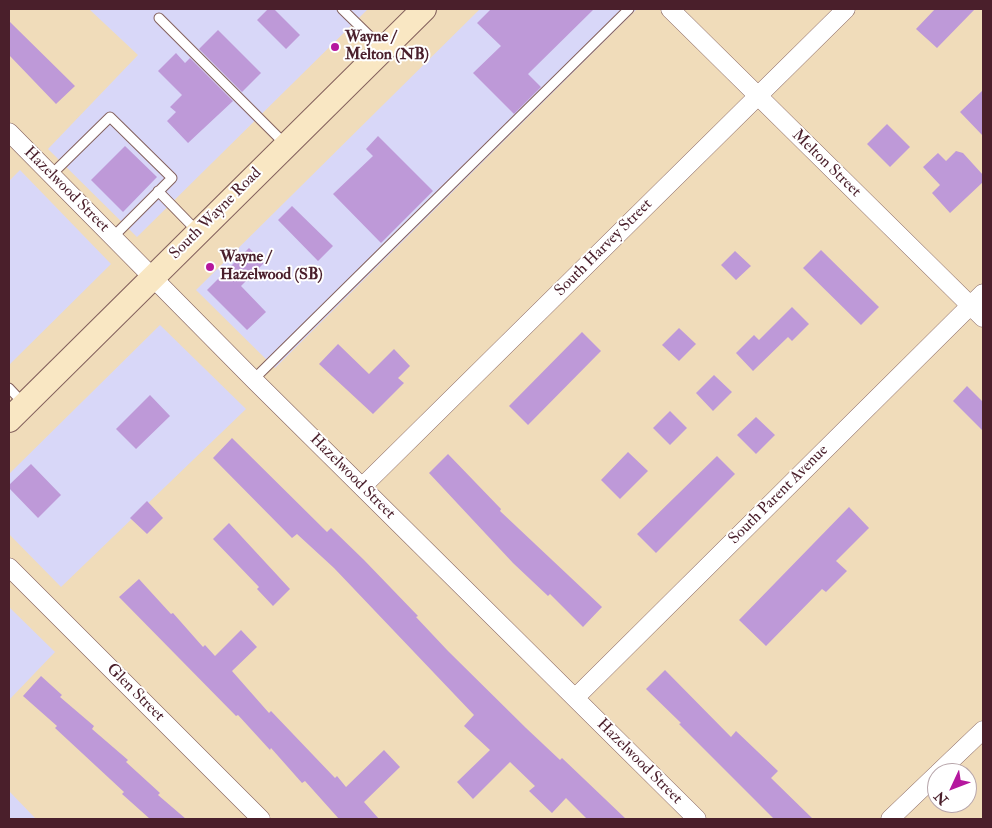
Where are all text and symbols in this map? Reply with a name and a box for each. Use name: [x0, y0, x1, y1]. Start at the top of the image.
place label: Wayne / Melton (NB): [345, 28, 429, 66]
marker: Wayne / Melton (NB): [329, 41, 341, 53]
street label: Melton Street: [787, 126, 865, 202]
street label: Hazelwood Street: [19, 143, 113, 237]
street label: South Wayne Road: [166, 164, 266, 264]
street label: South Harvey Street: [551, 195, 657, 301]
place label: Wayne / Hazelwood (SB): [220, 248, 323, 286]
marker: Wayne / Hazelwood (SB): [204, 261, 216, 273]
street label: Hazelwood Street: [305, 430, 399, 524]
street label: South Parent Avenue: [725, 441, 833, 549]
street label: Glen Street: [102, 660, 168, 726]
street label: Hazelwood Street: [592, 715, 686, 809]
north arrow: [927, 763, 977, 813]
text: N: [931, 788, 952, 808]

